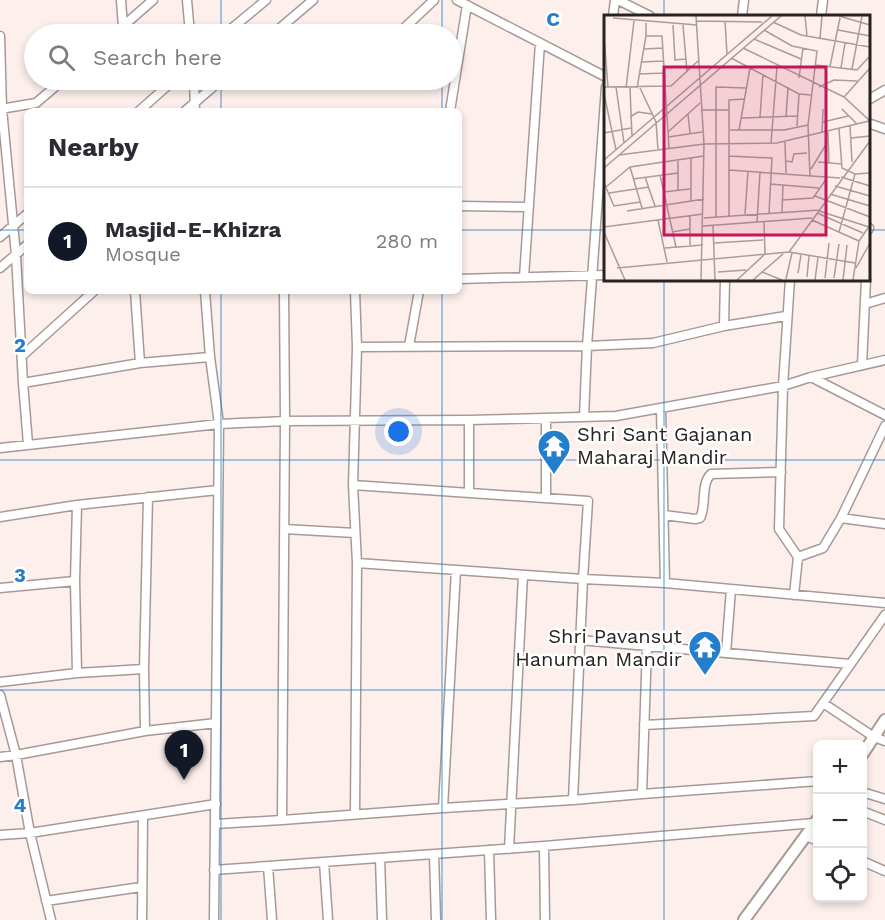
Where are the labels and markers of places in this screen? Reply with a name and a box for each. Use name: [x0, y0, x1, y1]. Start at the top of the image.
place label: Shri Sant Gajanan Maharaj Mandir: [577, 422, 752, 469]
temple icon: Shri Sant Gajanan Maharaj Mandir: [536, 428, 572, 475]
place label: Shri Pavansut Hanuman Mandir: [515, 624, 683, 671]
temple icon: Shri Pavansut Hanuman Mandir: [687, 629, 723, 676]
pin: 1: [164, 730, 204, 780]

